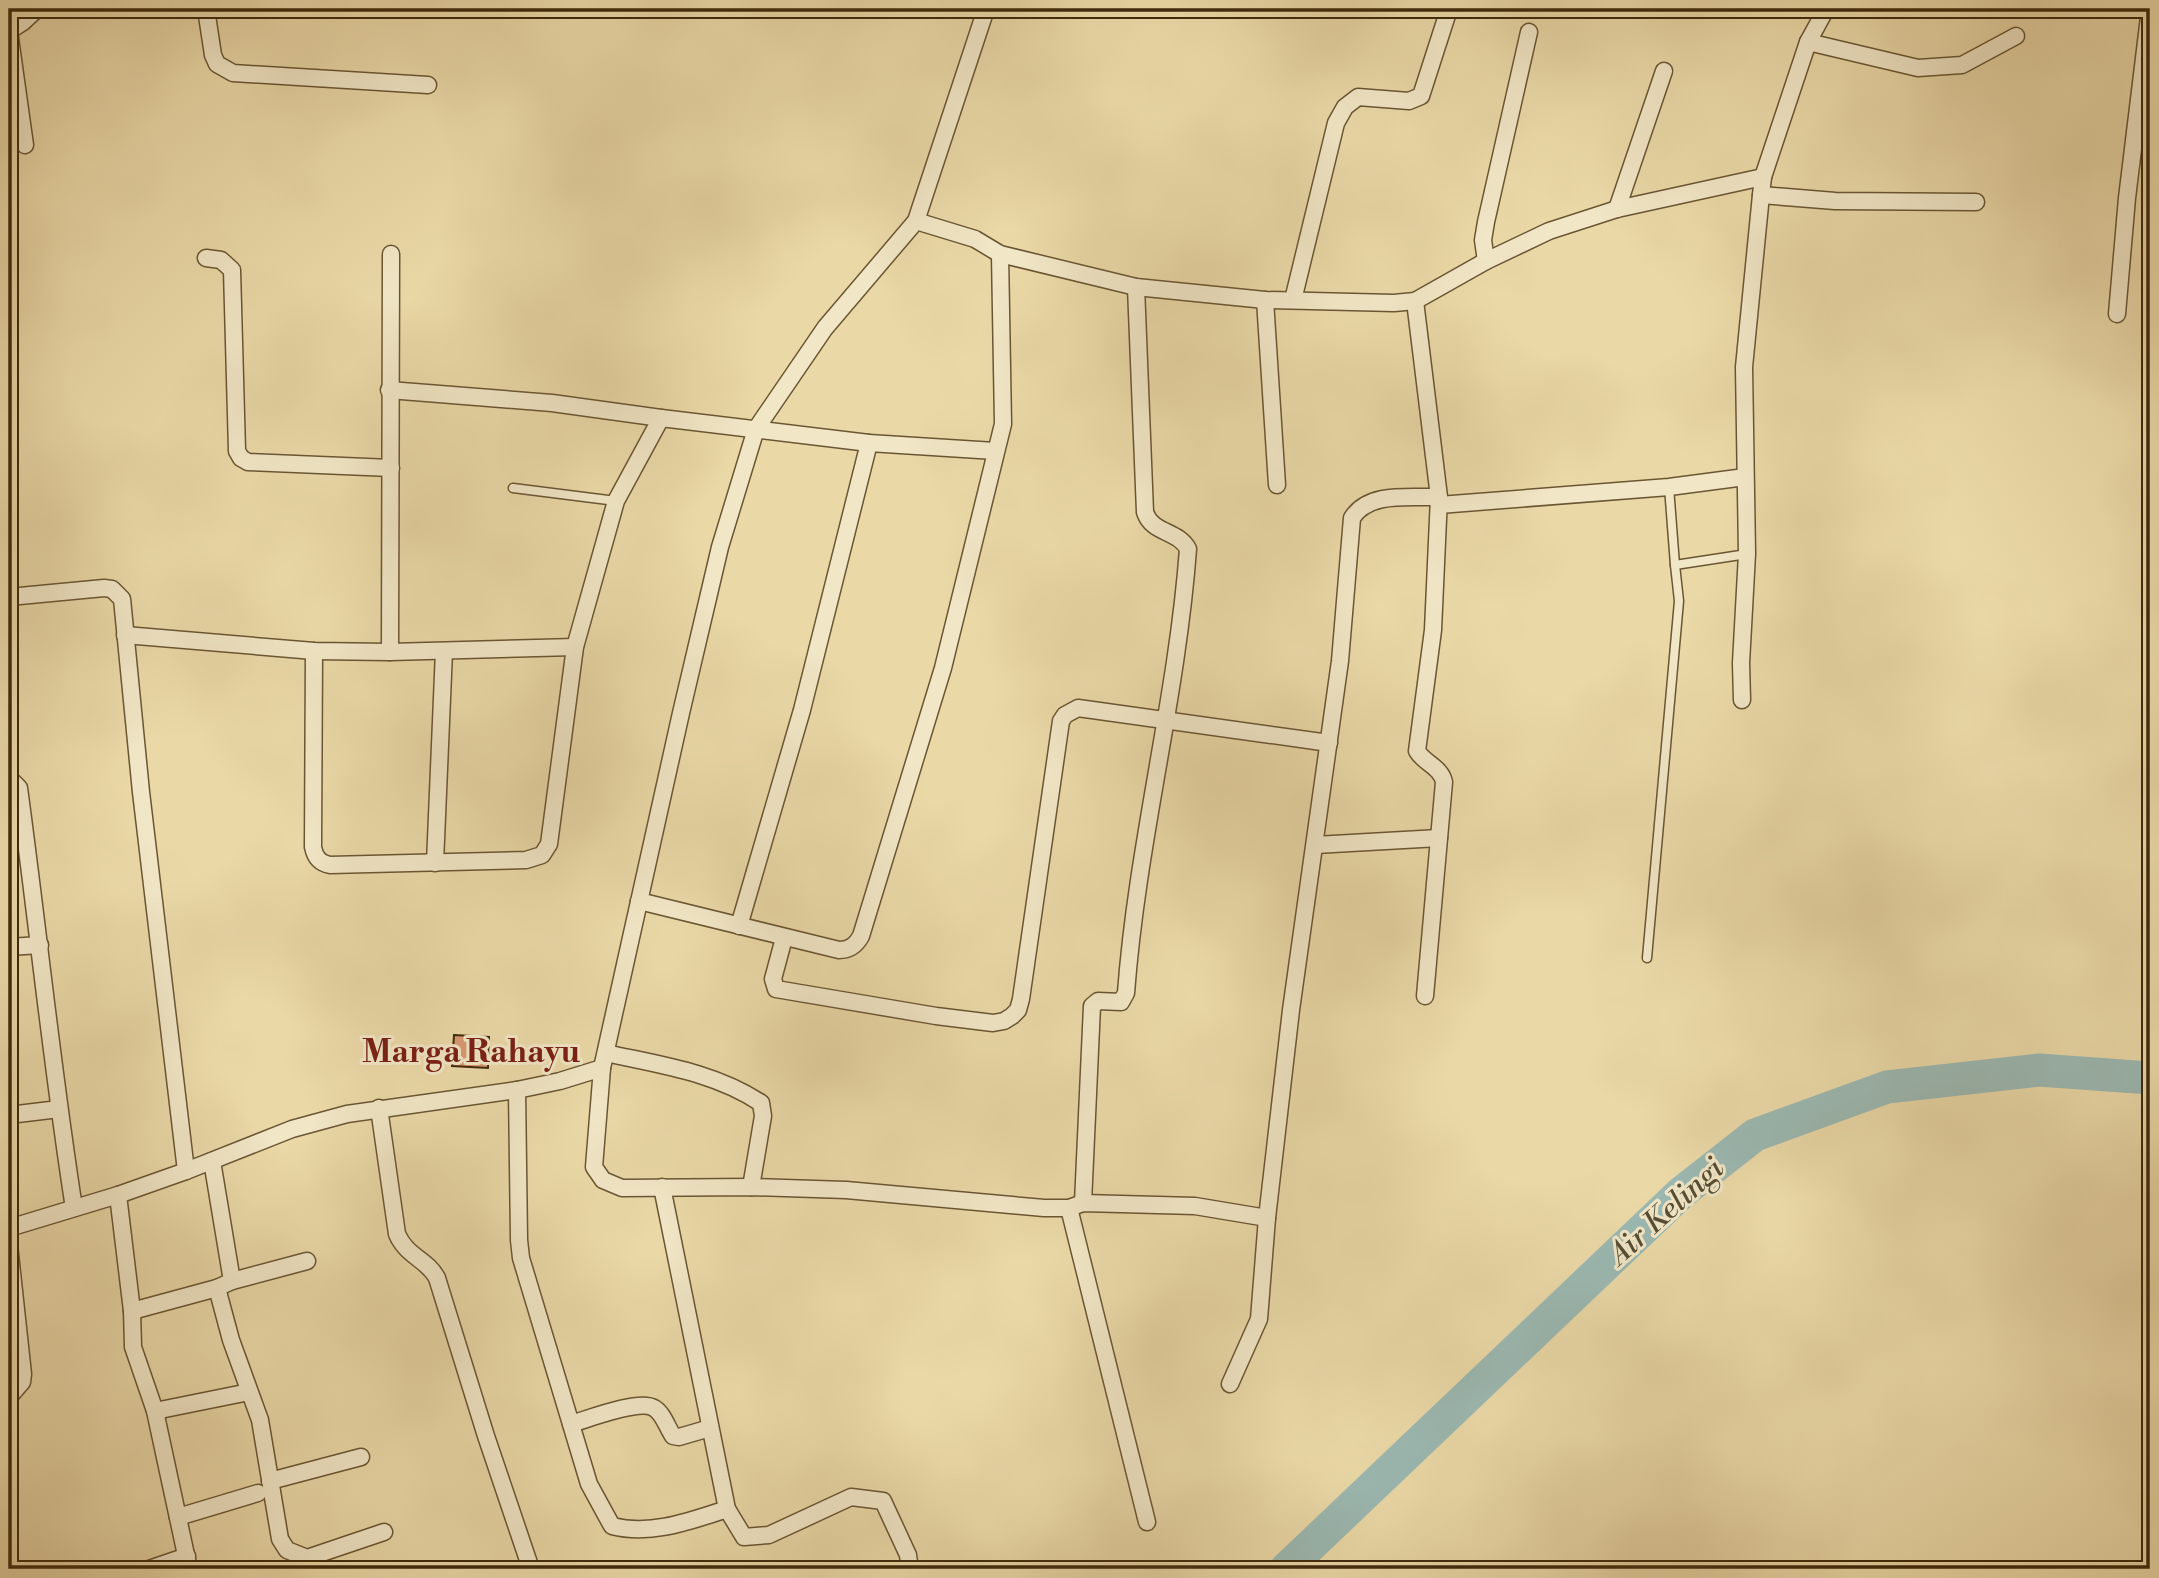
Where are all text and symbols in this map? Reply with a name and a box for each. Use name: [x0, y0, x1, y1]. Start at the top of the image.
district label: Marga Rahayu: [362, 1032, 580, 1072]
water label: Air Kelingi: [1599, 1150, 1733, 1275]

